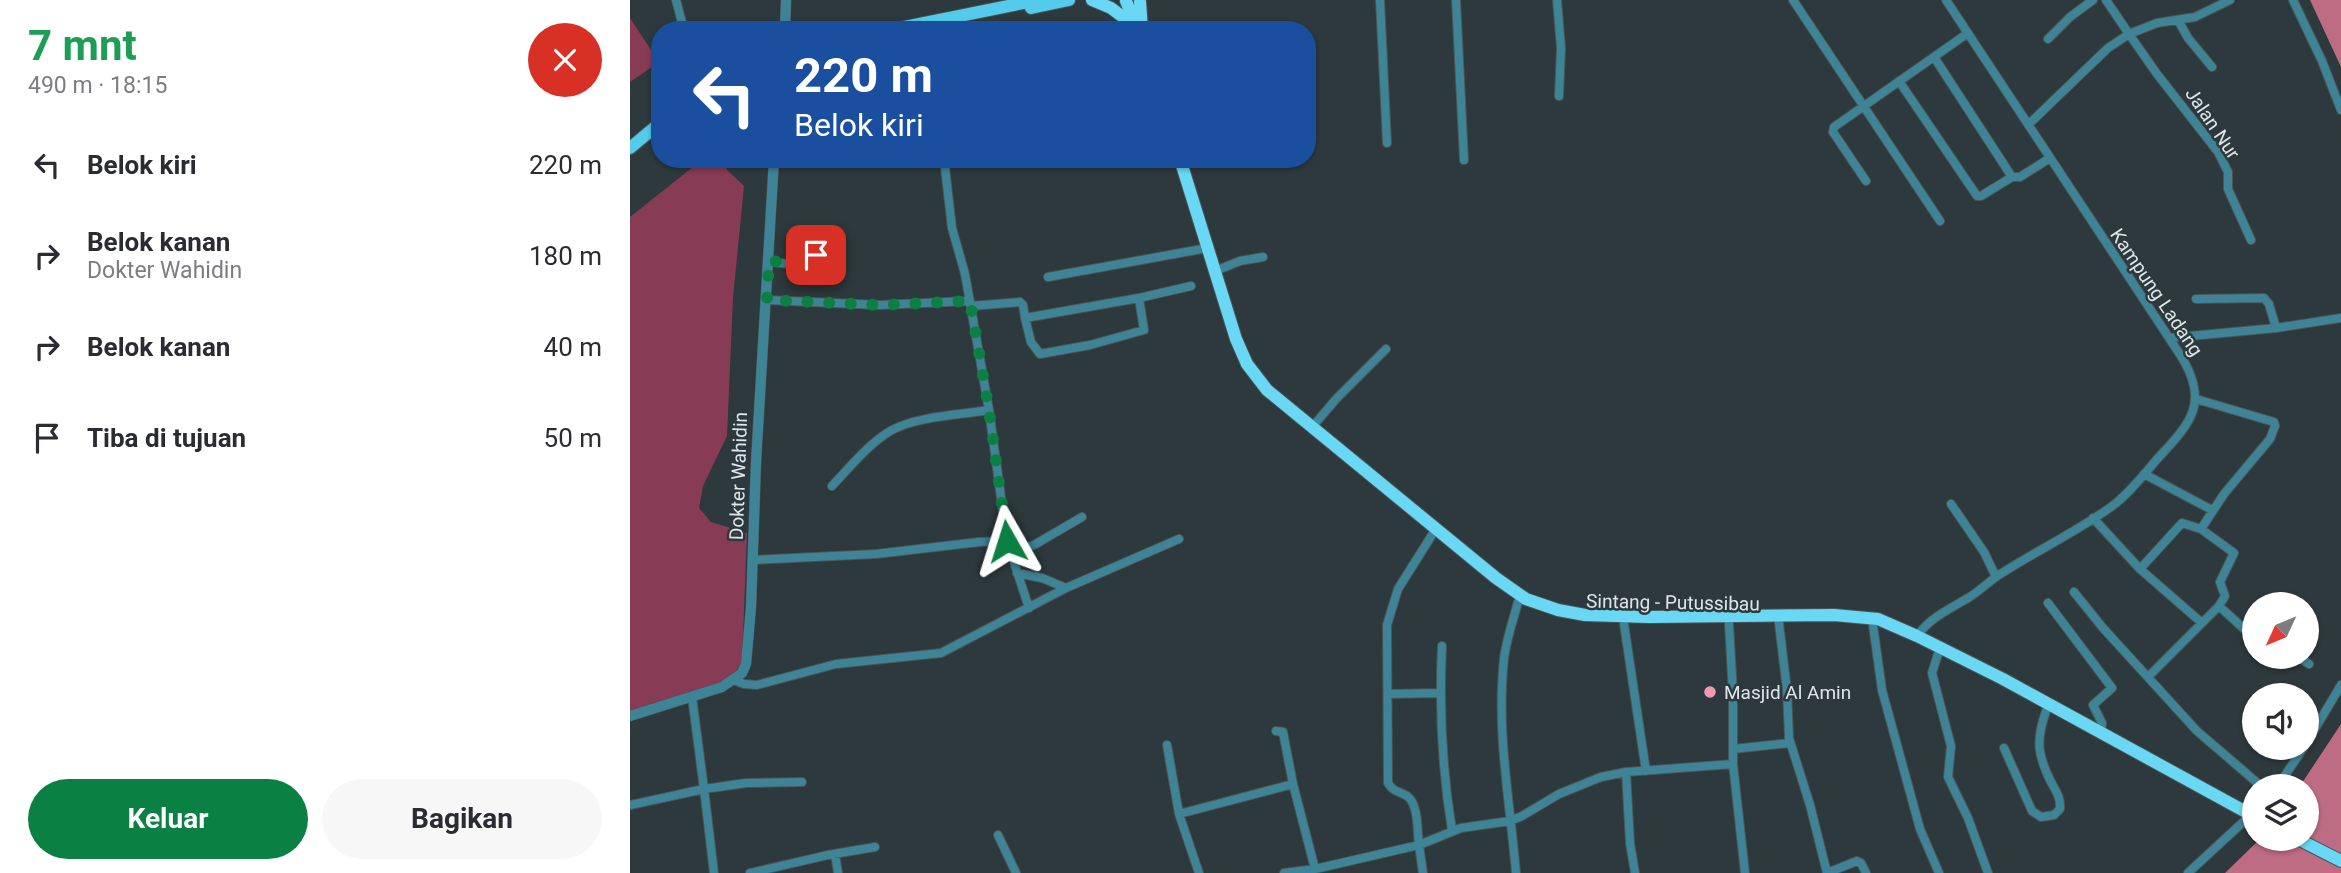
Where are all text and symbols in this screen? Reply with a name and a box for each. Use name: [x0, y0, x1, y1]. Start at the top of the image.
text: 7 mnt: [28, 21, 137, 70]
button: close: [528, 23, 602, 97]
text: 220 m: [794, 47, 933, 104]
icon: left: [679, 49, 770, 140]
text: 490 m · 18:15: [28, 72, 167, 99]
street label: Jalan Nur: [2180, 83, 2245, 164]
text: Belok kiri: [794, 106, 924, 144]
icon: left: [28, 146, 66, 184]
text: Belok kiri: [87, 150, 197, 180]
text: 220 m: [529, 150, 602, 180]
street label: Kampung Ladang: [2105, 224, 2208, 360]
pin: [786, 225, 846, 285]
text: Belok kanan: [87, 227, 230, 257]
icon: arrive: [797, 236, 835, 274]
icon: right: [28, 237, 66, 275]
text: 180 m: [529, 241, 602, 271]
text: Dokter Wahidin: [87, 257, 242, 284]
icon: right: [28, 328, 66, 366]
text: Belok kanan: [87, 332, 230, 362]
text: 40 m: [544, 332, 602, 362]
street label: Dokter Wahidin: [725, 412, 752, 540]
icon: arrive: [28, 419, 66, 457]
text: Tiba di tujuan: [87, 423, 246, 453]
text: 50 m: [544, 423, 602, 453]
position arrow: [970, 504, 1044, 578]
street label: Sintang - Putussibau: [1586, 589, 1760, 616]
north arrow: [2242, 592, 2319, 668]
map controls: [2242, 592, 2319, 851]
place label: Masjid Al Amin: [1724, 681, 1851, 704]
button: sound: [2242, 683, 2319, 760]
marker: Masjid Al Amin: [1702, 684, 1718, 700]
button: layers: [2242, 774, 2319, 851]
button: Keluar: [28, 779, 308, 859]
button: Bagikan: [322, 779, 602, 859]

